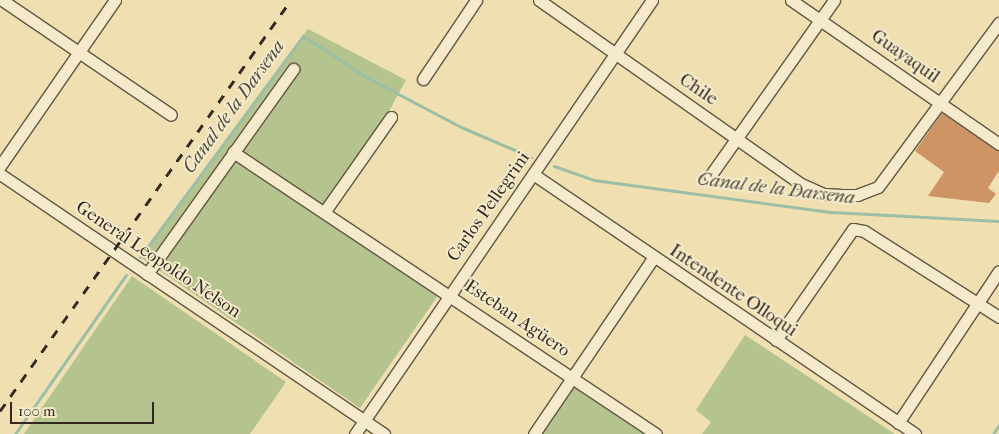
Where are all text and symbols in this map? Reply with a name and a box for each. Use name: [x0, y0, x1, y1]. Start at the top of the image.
street label: Guayaquil: [867, 26, 943, 88]
water label: Canal de la Darsena: [178, 36, 290, 178]
street label: Chile: [675, 70, 721, 110]
street label: Carlos Pellegrini: [443, 148, 535, 266]
water label: Canal de la Darsena: [696, 168, 856, 210]
street label: General Leopoldo Nelson: [71, 197, 245, 323]
street label: Intendente Olloqui: [665, 240, 801, 342]
street label: Esteban Agüero: [460, 276, 574, 362]
scale bar: [12, 392, 156, 424]
text: 100 m: [18, 402, 56, 420]

